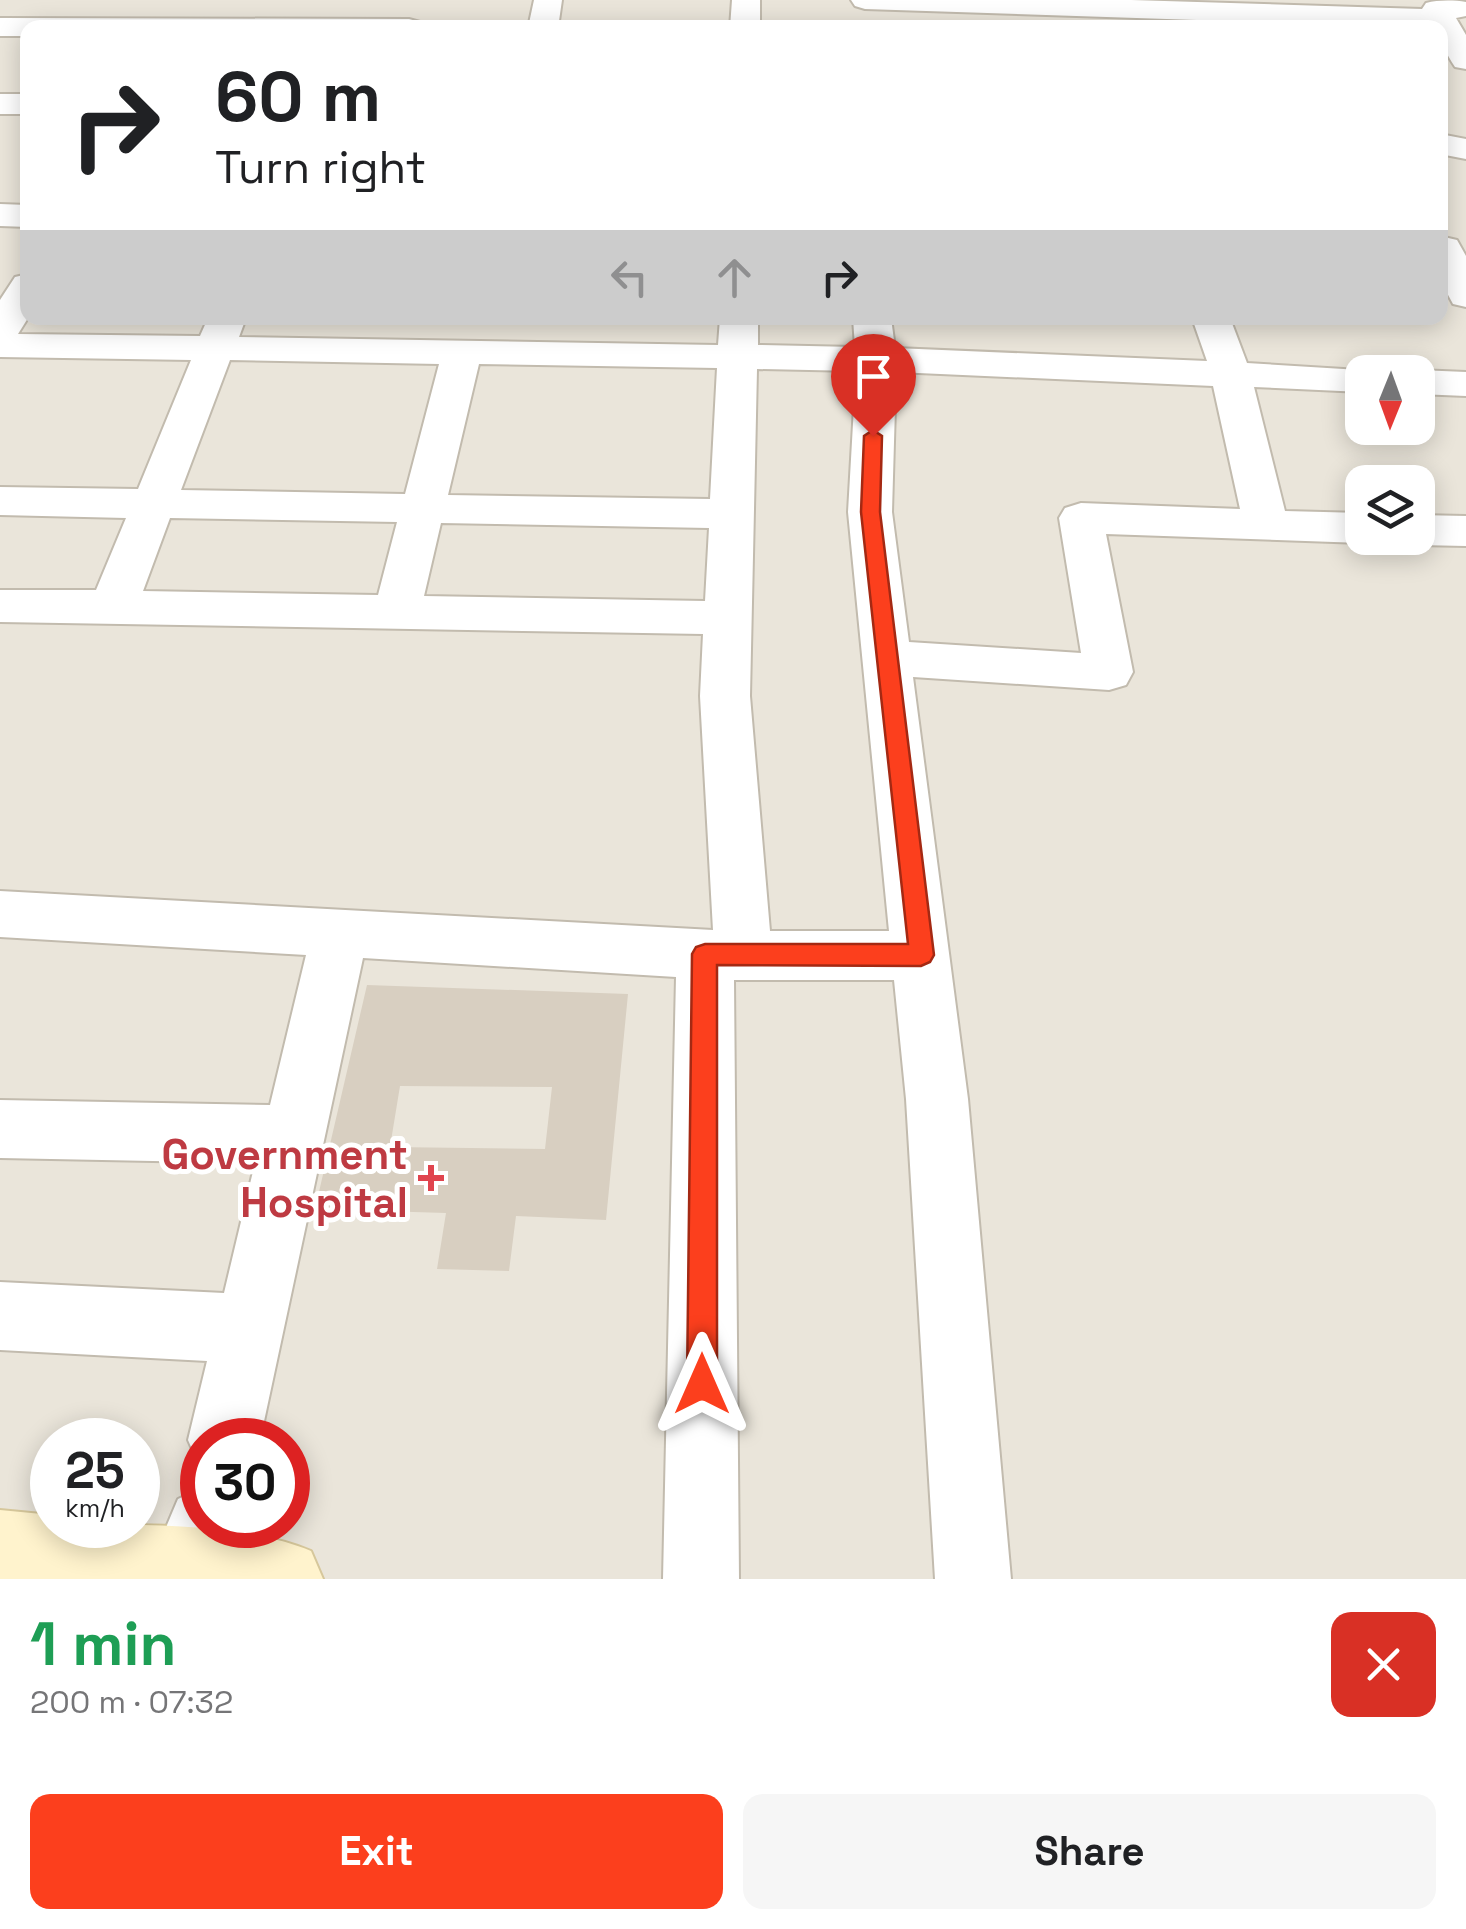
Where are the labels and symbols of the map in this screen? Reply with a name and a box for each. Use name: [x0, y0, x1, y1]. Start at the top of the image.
pin: [831, 334, 916, 437]
north arrow: [1345, 355, 1435, 445]
place label: Government Hospital: [161, 1128, 408, 1229]
marker: Government Hospital: [418, 1165, 444, 1191]
position arrow: [650, 1332, 754, 1436]
speed limit sign: 30: [180, 1418, 310, 1548]

